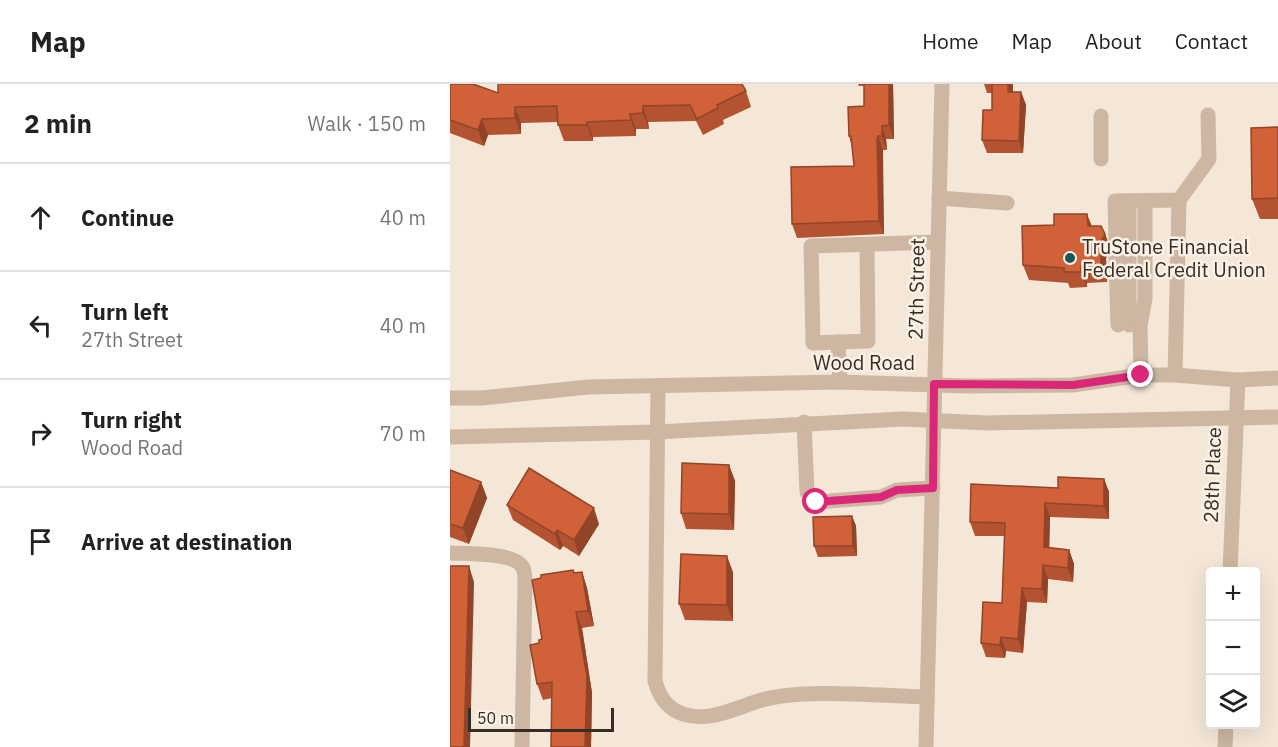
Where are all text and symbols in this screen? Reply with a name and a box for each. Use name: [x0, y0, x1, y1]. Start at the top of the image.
text: Map: [30, 23, 86, 60]
text: Home: [922, 27, 979, 55]
text: Map: [1012, 27, 1052, 55]
text: About: [1085, 27, 1142, 55]
text: Contact: [1175, 27, 1248, 55]
text: 2 min: [24, 106, 92, 140]
text: Walk · 150 m: [308, 110, 426, 137]
icon: ahead: [24, 201, 57, 234]
text: Continue: [81, 203, 174, 232]
text: 40 m: [380, 204, 426, 231]
place label: TruStone Financial Federal Credit Union: [1082, 233, 1266, 283]
street label: 27th Street: [902, 238, 930, 340]
marker: TruStone Financial Federal Credit Union: [1063, 251, 1077, 265]
text: Turn left: [81, 297, 169, 326]
icon: left: [24, 309, 57, 342]
text: 40 m: [380, 312, 426, 339]
text: 27th Street: [81, 326, 183, 353]
street label: Wood Road: [813, 349, 915, 376]
route end: [1127, 361, 1153, 387]
text: Turn right: [81, 405, 182, 434]
icon: right: [24, 417, 57, 450]
text: 70 m: [380, 420, 426, 447]
street label: 28th Place: [1197, 426, 1227, 524]
text: Wood Road: [81, 434, 183, 461]
route start: [802, 488, 828, 514]
icon: arrive: [24, 525, 57, 558]
text: Arrive at destination: [81, 527, 292, 556]
map controls: [1206, 567, 1260, 729]
button: +: [1206, 567, 1260, 621]
button: −: [1206, 621, 1260, 675]
button: layers: [1206, 675, 1260, 729]
scale bar: [468, 705, 614, 732]
text: 50 m: [477, 708, 514, 728]

